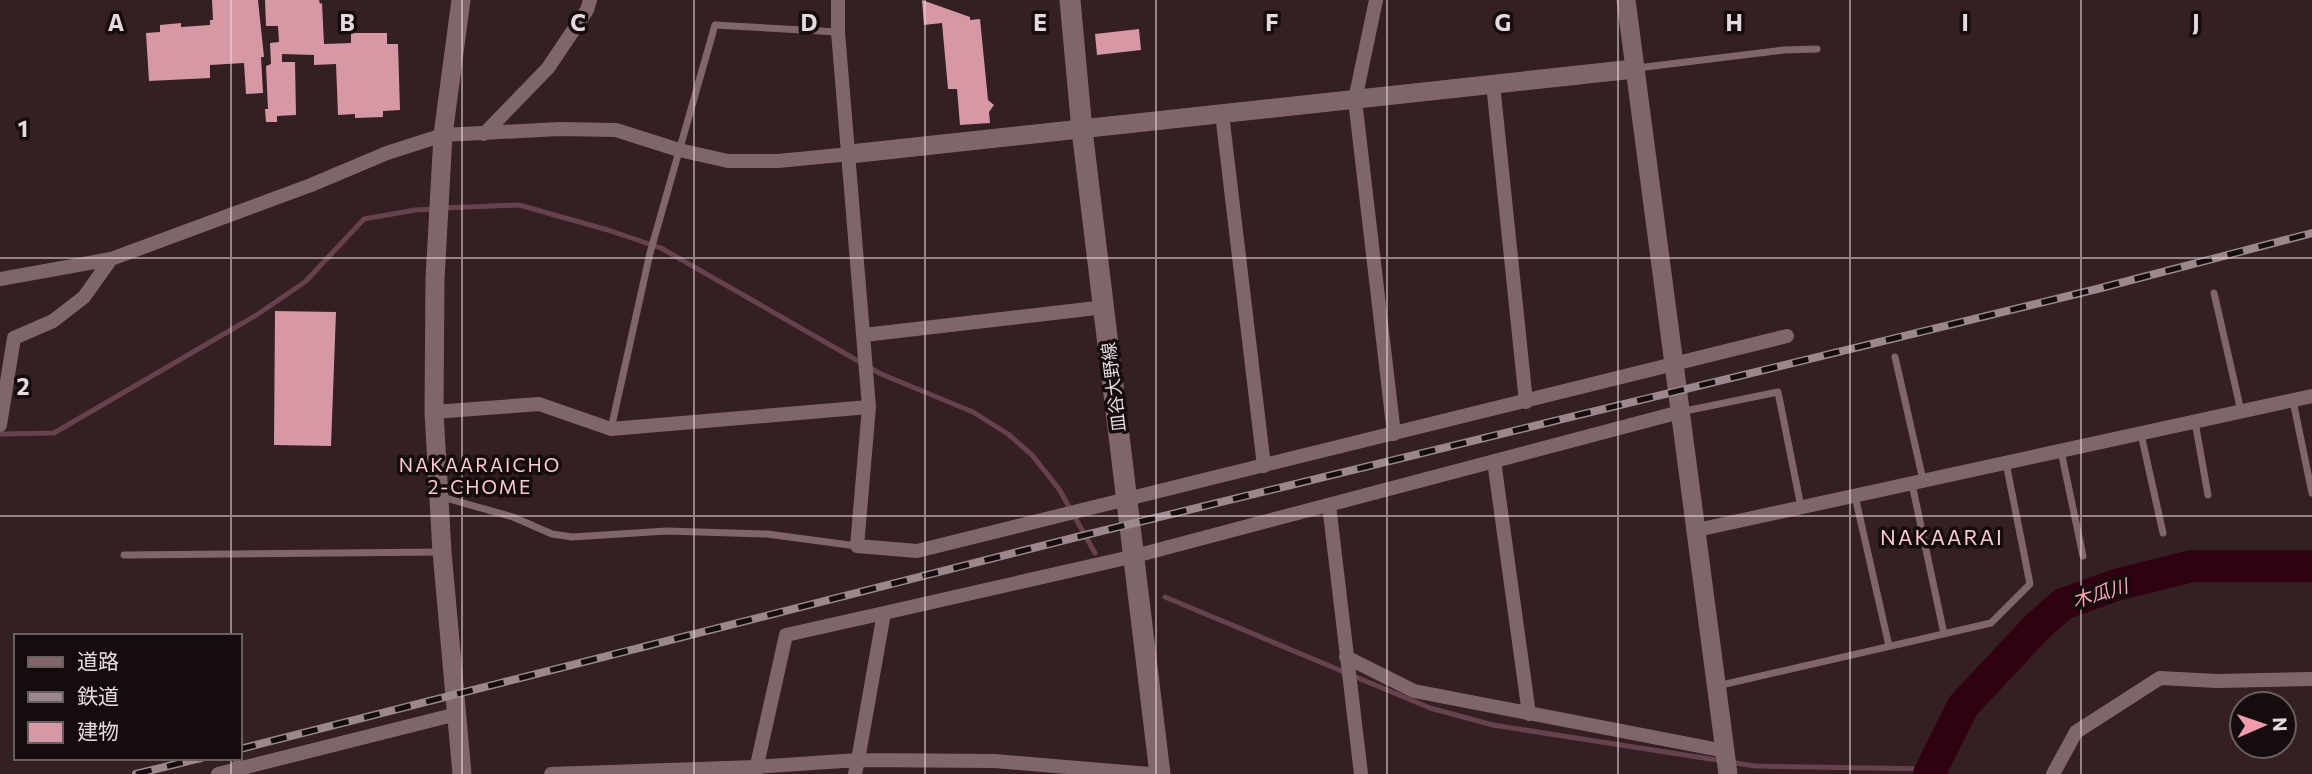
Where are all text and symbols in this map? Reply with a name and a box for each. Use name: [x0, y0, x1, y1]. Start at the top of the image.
text: A: [108, 8, 125, 36]
text: B: [339, 8, 355, 36]
text: C: [570, 8, 586, 36]
text: D: [801, 8, 818, 36]
text: E: [1033, 8, 1047, 36]
text: F: [1265, 8, 1279, 36]
text: G: [1495, 8, 1511, 36]
text: H: [1725, 8, 1743, 36]
text: I: [1961, 8, 1969, 36]
text: J: [2192, 8, 2200, 36]
text: 1: [18, 114, 28, 142]
street label: 皿谷大野線: [1097, 341, 1129, 433]
text: 2: [16, 372, 30, 400]
district label: NAKAARAICHO 2-CHOME: [399, 453, 561, 498]
district label: NAKAARAI: [1880, 524, 2004, 549]
water label: 木瓜川: [2069, 573, 2132, 611]
legend: [14, 634, 242, 760]
text: 道路: [77, 648, 119, 673]
text: 鉄道: [77, 683, 119, 708]
north arrow: [2228, 690, 2298, 760]
text: N: [2269, 717, 2292, 732]
text: 建物: [77, 718, 119, 743]

